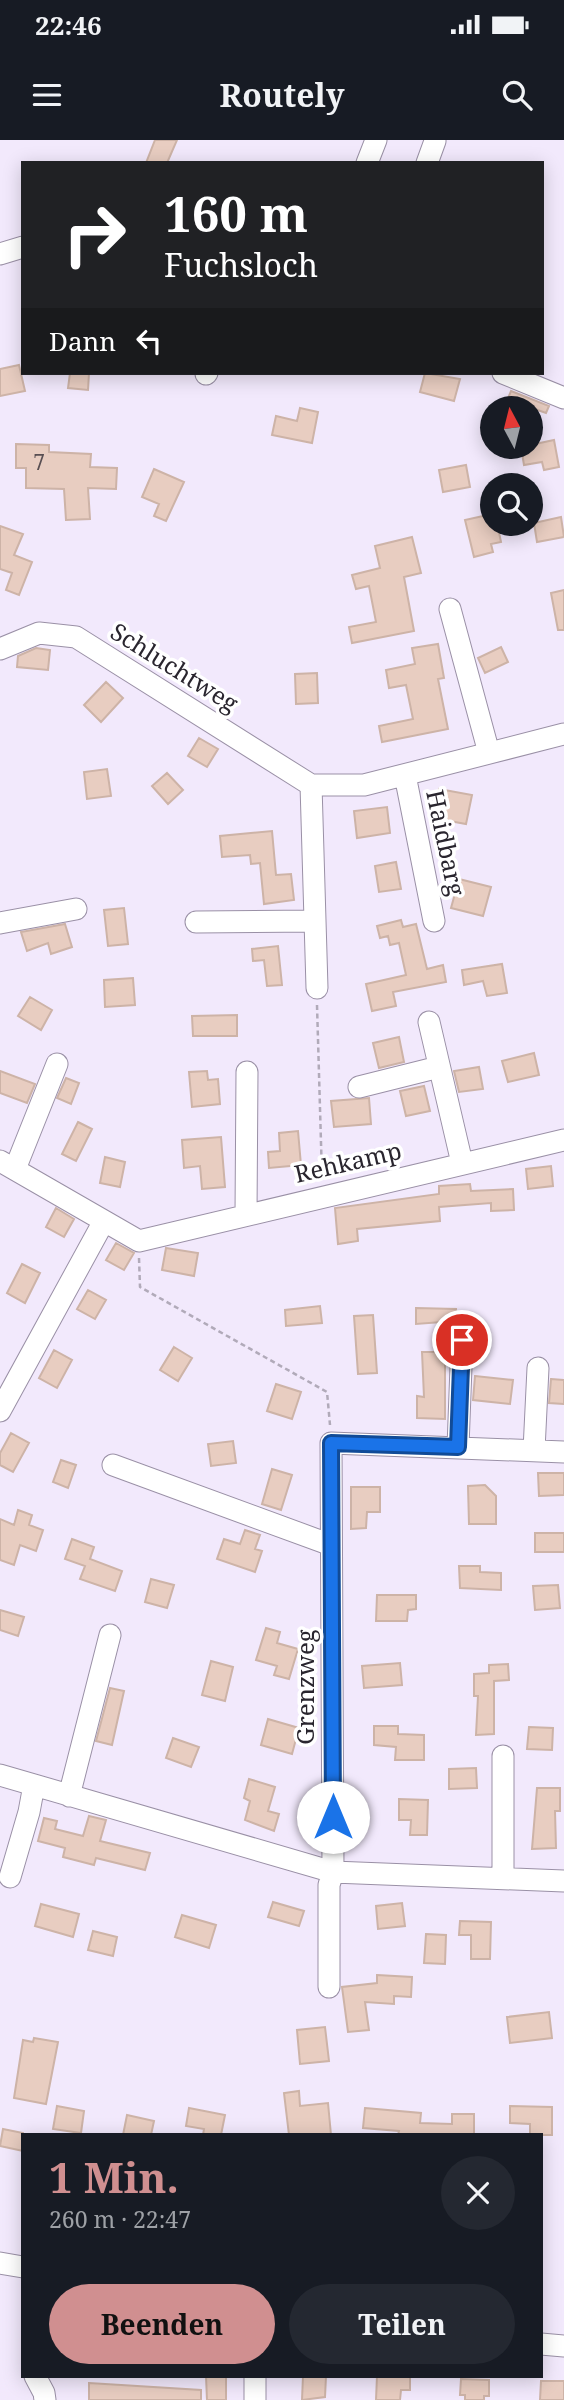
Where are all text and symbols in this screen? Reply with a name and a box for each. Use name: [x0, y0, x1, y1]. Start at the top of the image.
text: 22:46: [35, 7, 102, 43]
text: Routely: [220, 73, 344, 116]
icon: menu: [28, 76, 66, 114]
icon: search: [498, 76, 536, 114]
text: 160 m: [164, 180, 308, 246]
icon: right: [49, 189, 140, 280]
text: Fuchsloch: [164, 243, 318, 286]
icon: left: [130, 322, 168, 360]
text: Dann: [49, 323, 116, 359]
north arrow: [480, 396, 542, 458]
map controls: [480, 396, 543, 536]
house number: 7: [33, 448, 45, 476]
button: search: [480, 473, 543, 536]
street label: Schluchtweg: [105, 614, 245, 719]
street label: Haidbarg: [419, 787, 474, 899]
street label: Rehkamp: [291, 1133, 404, 1190]
pin: [432, 1310, 492, 1370]
icon: arrive: [443, 1321, 481, 1359]
street label: Grenzweg: [288, 1629, 321, 1745]
position arrow: [296, 1780, 370, 1854]
text: 1 Min.: [49, 2148, 179, 2205]
button: close: [441, 2156, 515, 2230]
text: 260 m · 22:47: [49, 2203, 191, 2235]
button: Beenden: [49, 2284, 275, 2364]
button: Teilen: [289, 2284, 515, 2364]

